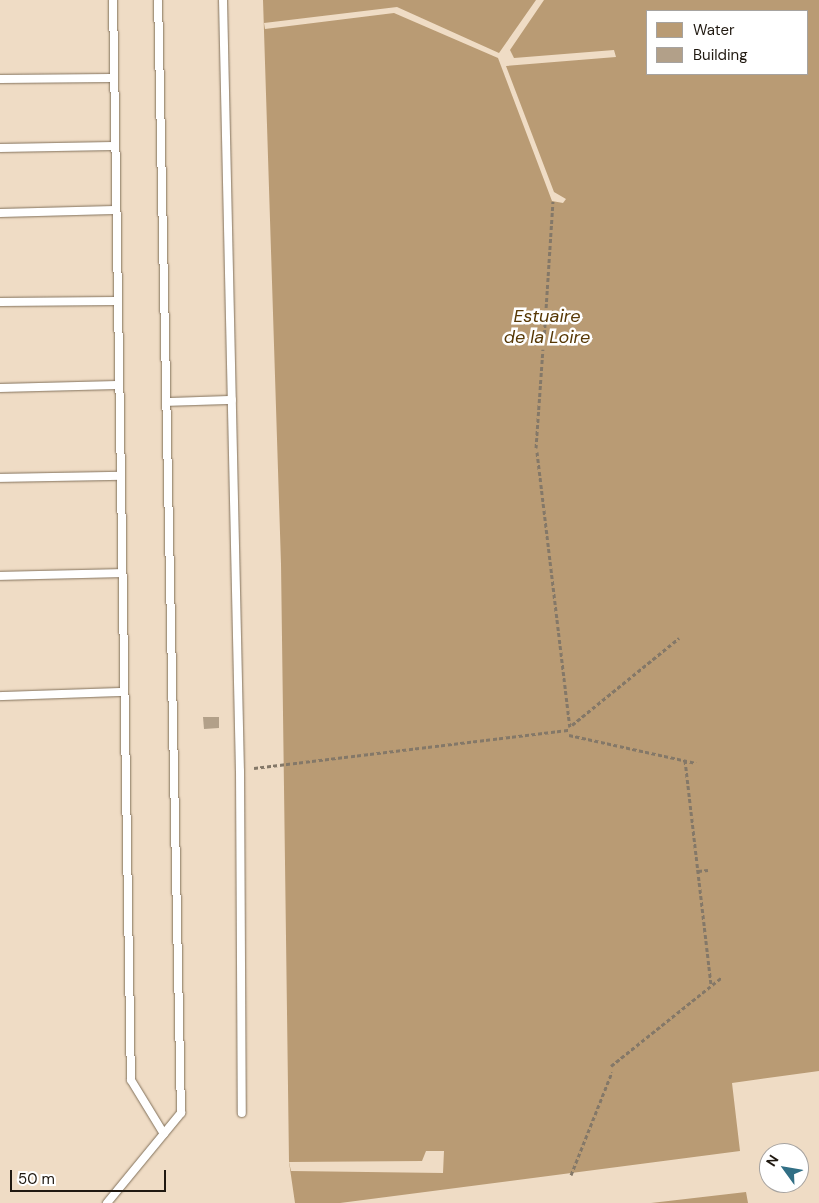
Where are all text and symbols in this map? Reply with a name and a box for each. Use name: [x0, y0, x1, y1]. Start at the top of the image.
legend: [646, 10, 809, 75]
text: Water: [693, 20, 734, 40]
text: Building: [693, 45, 748, 65]
water label: Estuaire de la Loire: [504, 306, 590, 348]
north arrow: [759, 1143, 809, 1193]
text: N: [762, 1151, 782, 1170]
scale bar: [12, 1160, 169, 1192]
text: 50 m: [18, 1169, 55, 1189]

